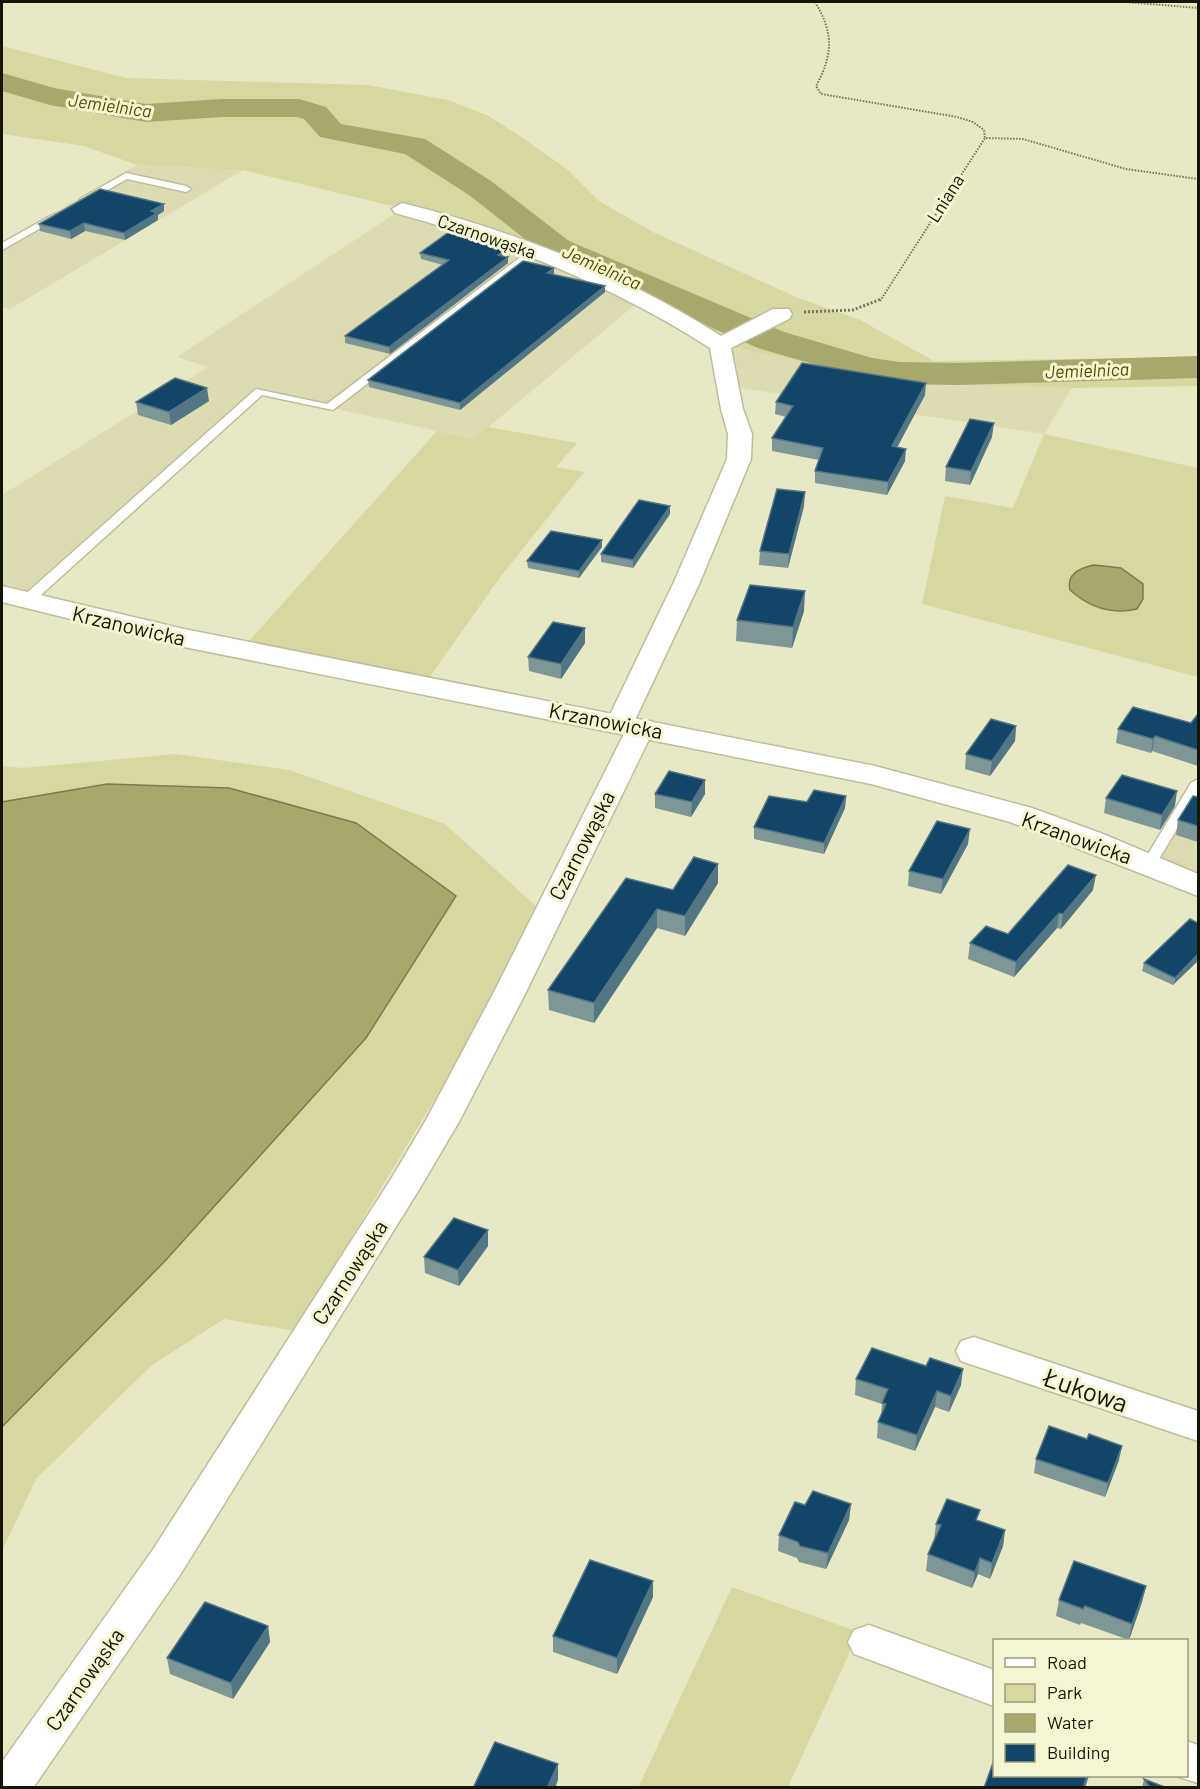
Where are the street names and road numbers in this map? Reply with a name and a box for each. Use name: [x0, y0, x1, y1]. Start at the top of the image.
street label: Lniana: [922, 170, 968, 226]
street label: Czarnowąska: [435, 209, 539, 263]
street label: Krzanowicka: [70, 600, 188, 650]
street label: Krzanowicka: [547, 697, 665, 743]
street label: Czarnowąska: [543, 786, 619, 904]
street label: Krzanowicka: [1019, 806, 1135, 868]
street label: Czarnowąska: [306, 1215, 392, 1329]
street label: Łukowa: [1039, 1360, 1132, 1418]
street label: Czarnowąska: [40, 1623, 128, 1735]

